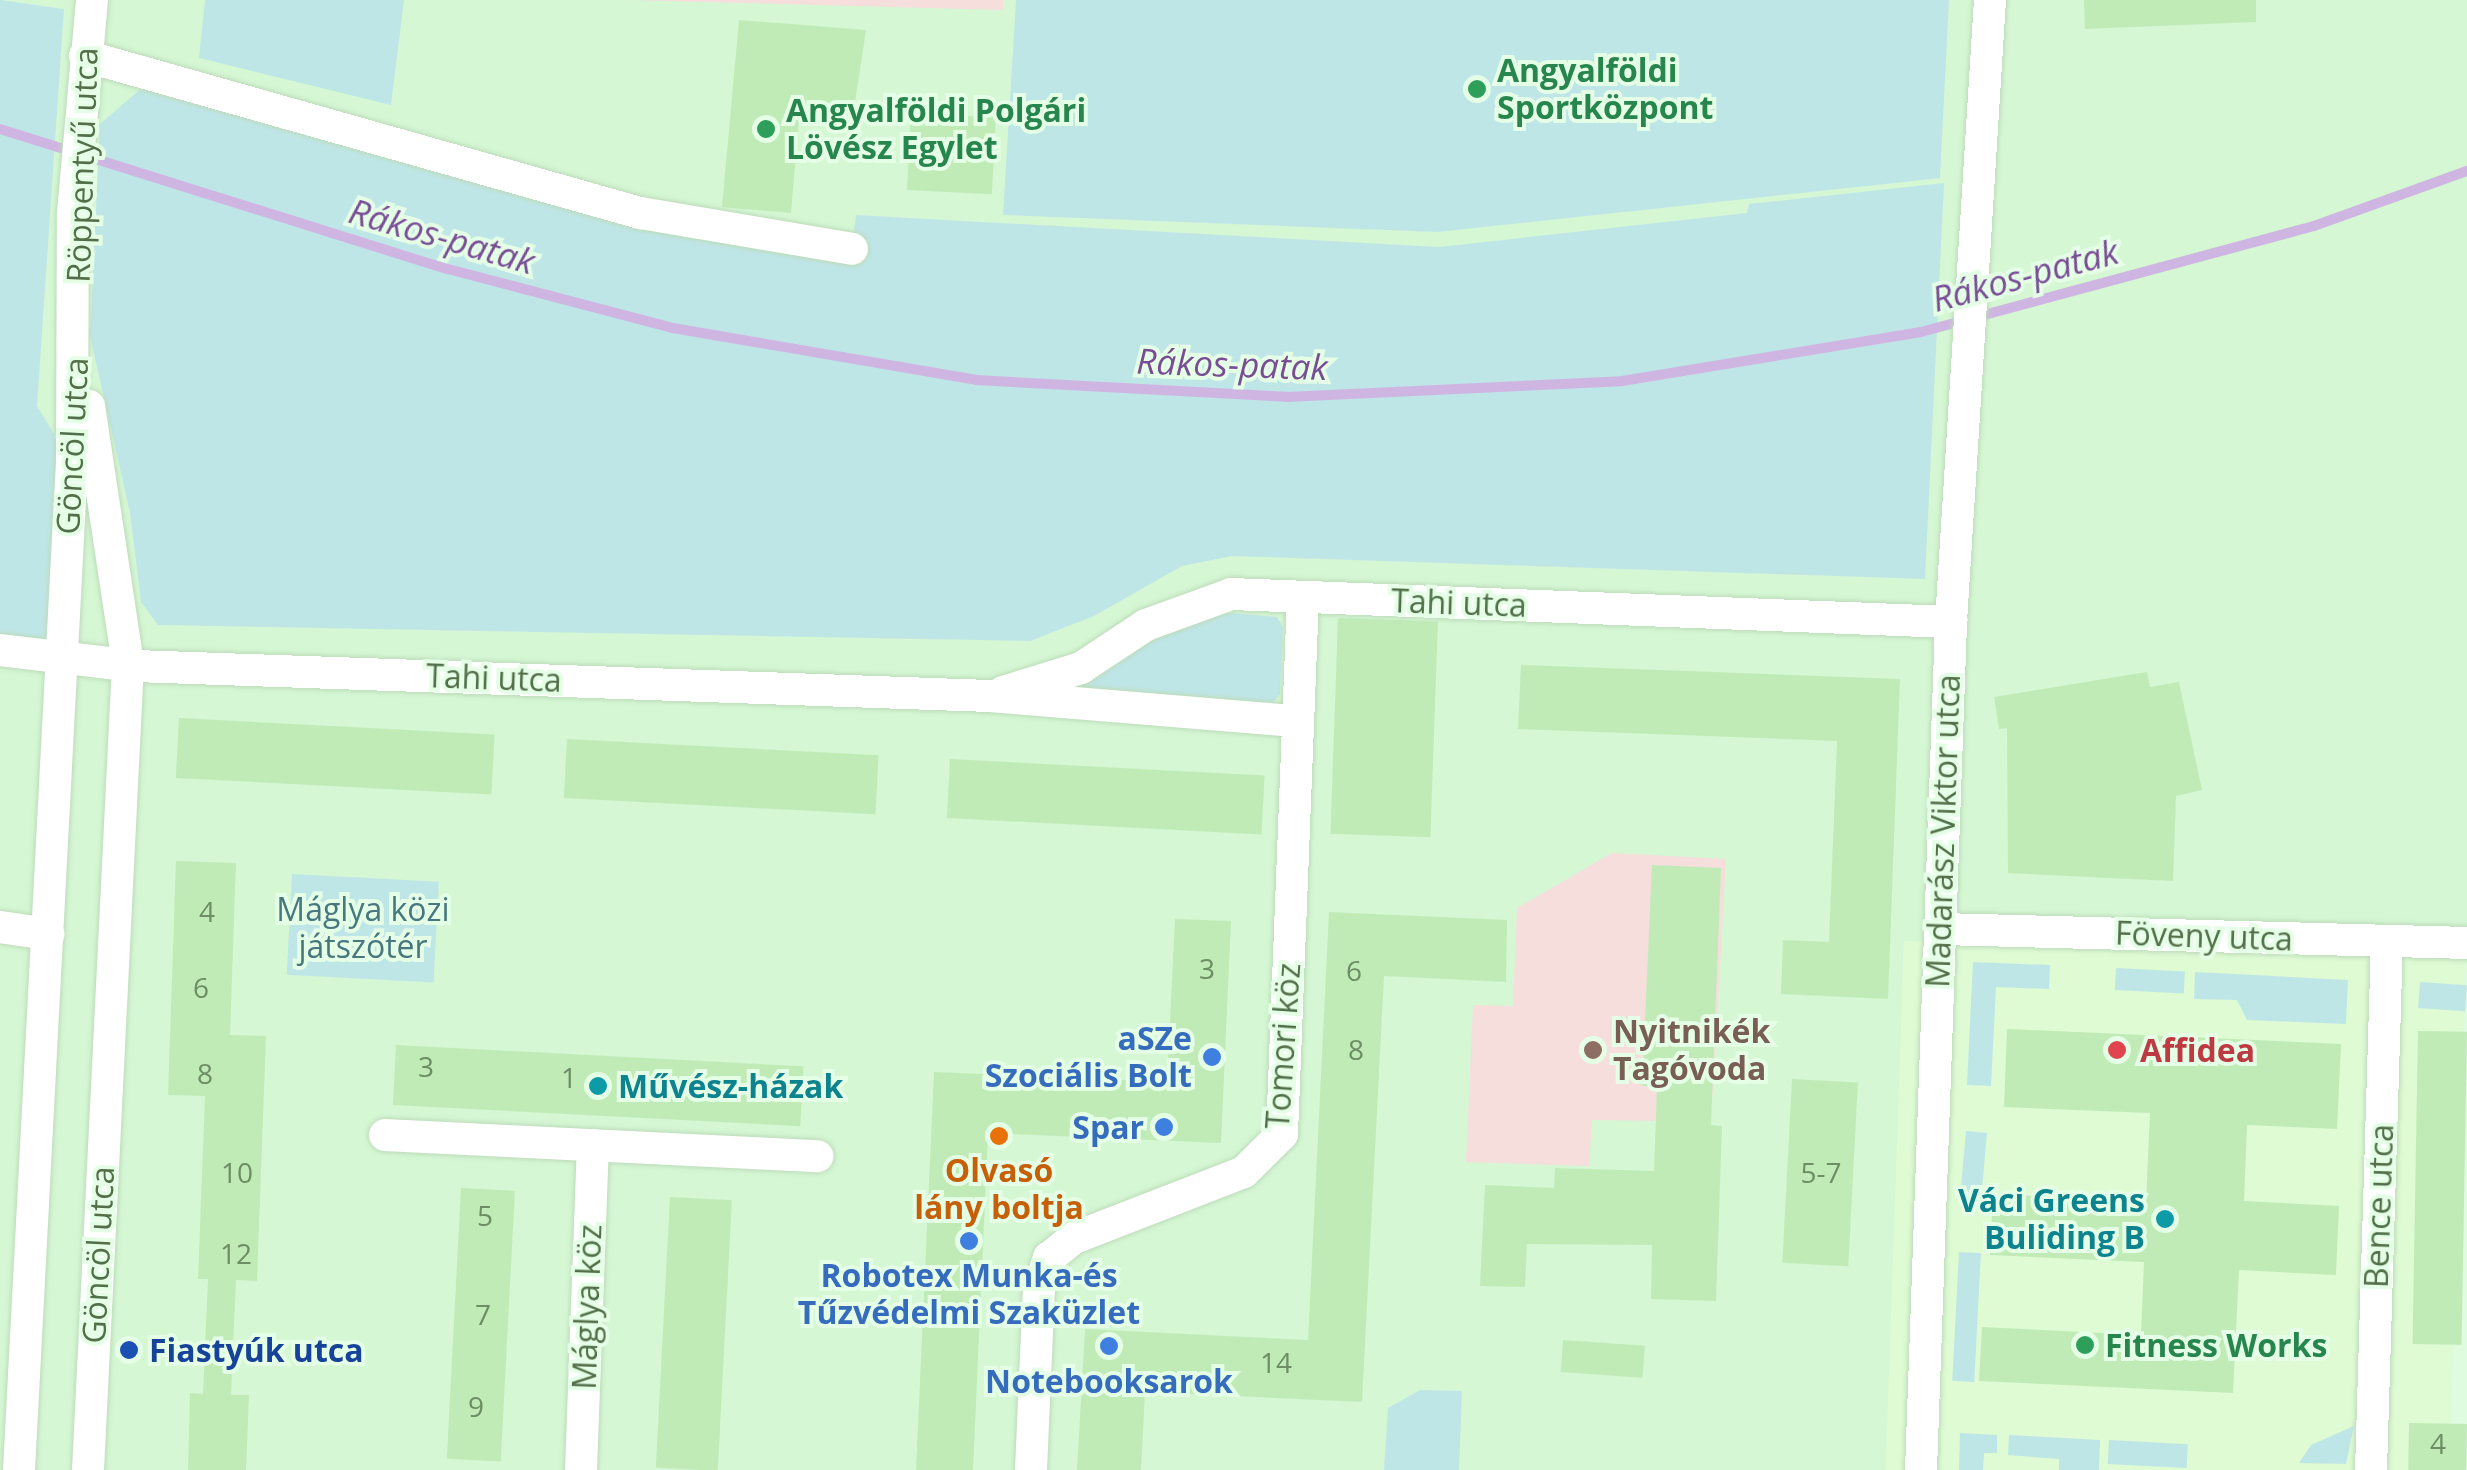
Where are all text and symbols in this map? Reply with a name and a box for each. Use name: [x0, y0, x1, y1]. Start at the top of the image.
street label: Röppentyű utca: [59, 47, 105, 283]
place label: Angyalföldi Sportközpont: [1497, 52, 1713, 127]
marker: Angyalföldi Sportközpont: [1466, 78, 1488, 100]
place label: Angyalföldi Polgári Lövész Egylet: [786, 92, 1086, 167]
marker: Angyalföldi Polgári Lövész Egylet: [755, 118, 777, 140]
water label: Rákos-patak: [344, 189, 540, 283]
water label: Rákos-patak: [1927, 230, 2123, 320]
water label: Rákos-patak: [1136, 340, 1328, 388]
street label: Göncöl utca: [48, 356, 96, 536]
street label: Tahi utca: [1391, 581, 1527, 625]
street label: Tahi utca: [426, 656, 562, 700]
street label: Madarász Viktor utca: [1918, 674, 1968, 988]
park label: Máglya közi játszótér: [276, 891, 450, 966]
house number: 4: [199, 894, 215, 928]
street label: Föveny utca: [2114, 914, 2294, 958]
house number: 3: [1199, 951, 1215, 985]
house number: 6: [1346, 953, 1362, 987]
street label: Tomori köz: [1258, 962, 1308, 1130]
house number: 6: [193, 970, 209, 1004]
place label: Nyitnikék Tagóvoda: [1613, 1013, 1770, 1088]
place label: aSZe Szociális Bolt: [985, 1020, 1192, 1095]
place label: Affidea: [2140, 1031, 2255, 1069]
house number: 8: [1348, 1032, 1364, 1066]
marker: Affidea: [2104, 1037, 2130, 1063]
marker: Nyitnikék Tagóvoda: [1582, 1039, 1604, 1061]
marker: aSZe Szociális Bolt: [1201, 1046, 1223, 1068]
house number: 3: [418, 1049, 434, 1083]
house number: 8: [197, 1056, 213, 1090]
house number: 1: [561, 1060, 577, 1094]
place label: Művész-házak: [618, 1067, 843, 1105]
marker: Művész-házak: [587, 1075, 609, 1097]
place label: Spar: [1072, 1108, 1144, 1146]
marker: Spar: [1153, 1116, 1175, 1138]
street label: Bence utca: [2357, 1123, 2401, 1289]
marker: Olvasó lány boltja: [988, 1125, 1010, 1147]
place label: Olvasó lány boltja: [914, 1152, 1084, 1227]
house number: 10: [221, 1155, 253, 1189]
house number: 5-7: [1800, 1155, 1842, 1189]
street label: Göncöl utca: [74, 1165, 122, 1345]
place label: Váci Greens Buliding B: [1958, 1182, 2145, 1257]
house number: 5: [477, 1198, 493, 1232]
marker: Váci Greens Buliding B: [2154, 1208, 2176, 1230]
street label: Máglya köz: [565, 1224, 609, 1390]
marker: Robotex Munka-és Tűzvédelmi Szaküzlet: [958, 1230, 980, 1252]
house number: 12: [220, 1236, 252, 1270]
place label: Robotex Munka-és Tűzvédelmi Szaküzlet: [798, 1257, 1140, 1332]
house number: 7: [475, 1297, 491, 1331]
place label: Fitness Works: [2105, 1326, 2327, 1364]
place label: Fiastyúk utca: [149, 1331, 364, 1369]
marker: Fitness Works: [2074, 1334, 2096, 1356]
marker: Notebooksarok: [1098, 1335, 1120, 1357]
marker: Fiastyúk utca: [118, 1339, 140, 1361]
house number: 14: [1260, 1345, 1292, 1379]
place label: Notebooksarok: [985, 1362, 1233, 1400]
house number: 9: [468, 1389, 484, 1423]
house number: 4: [2430, 1426, 2446, 1460]

